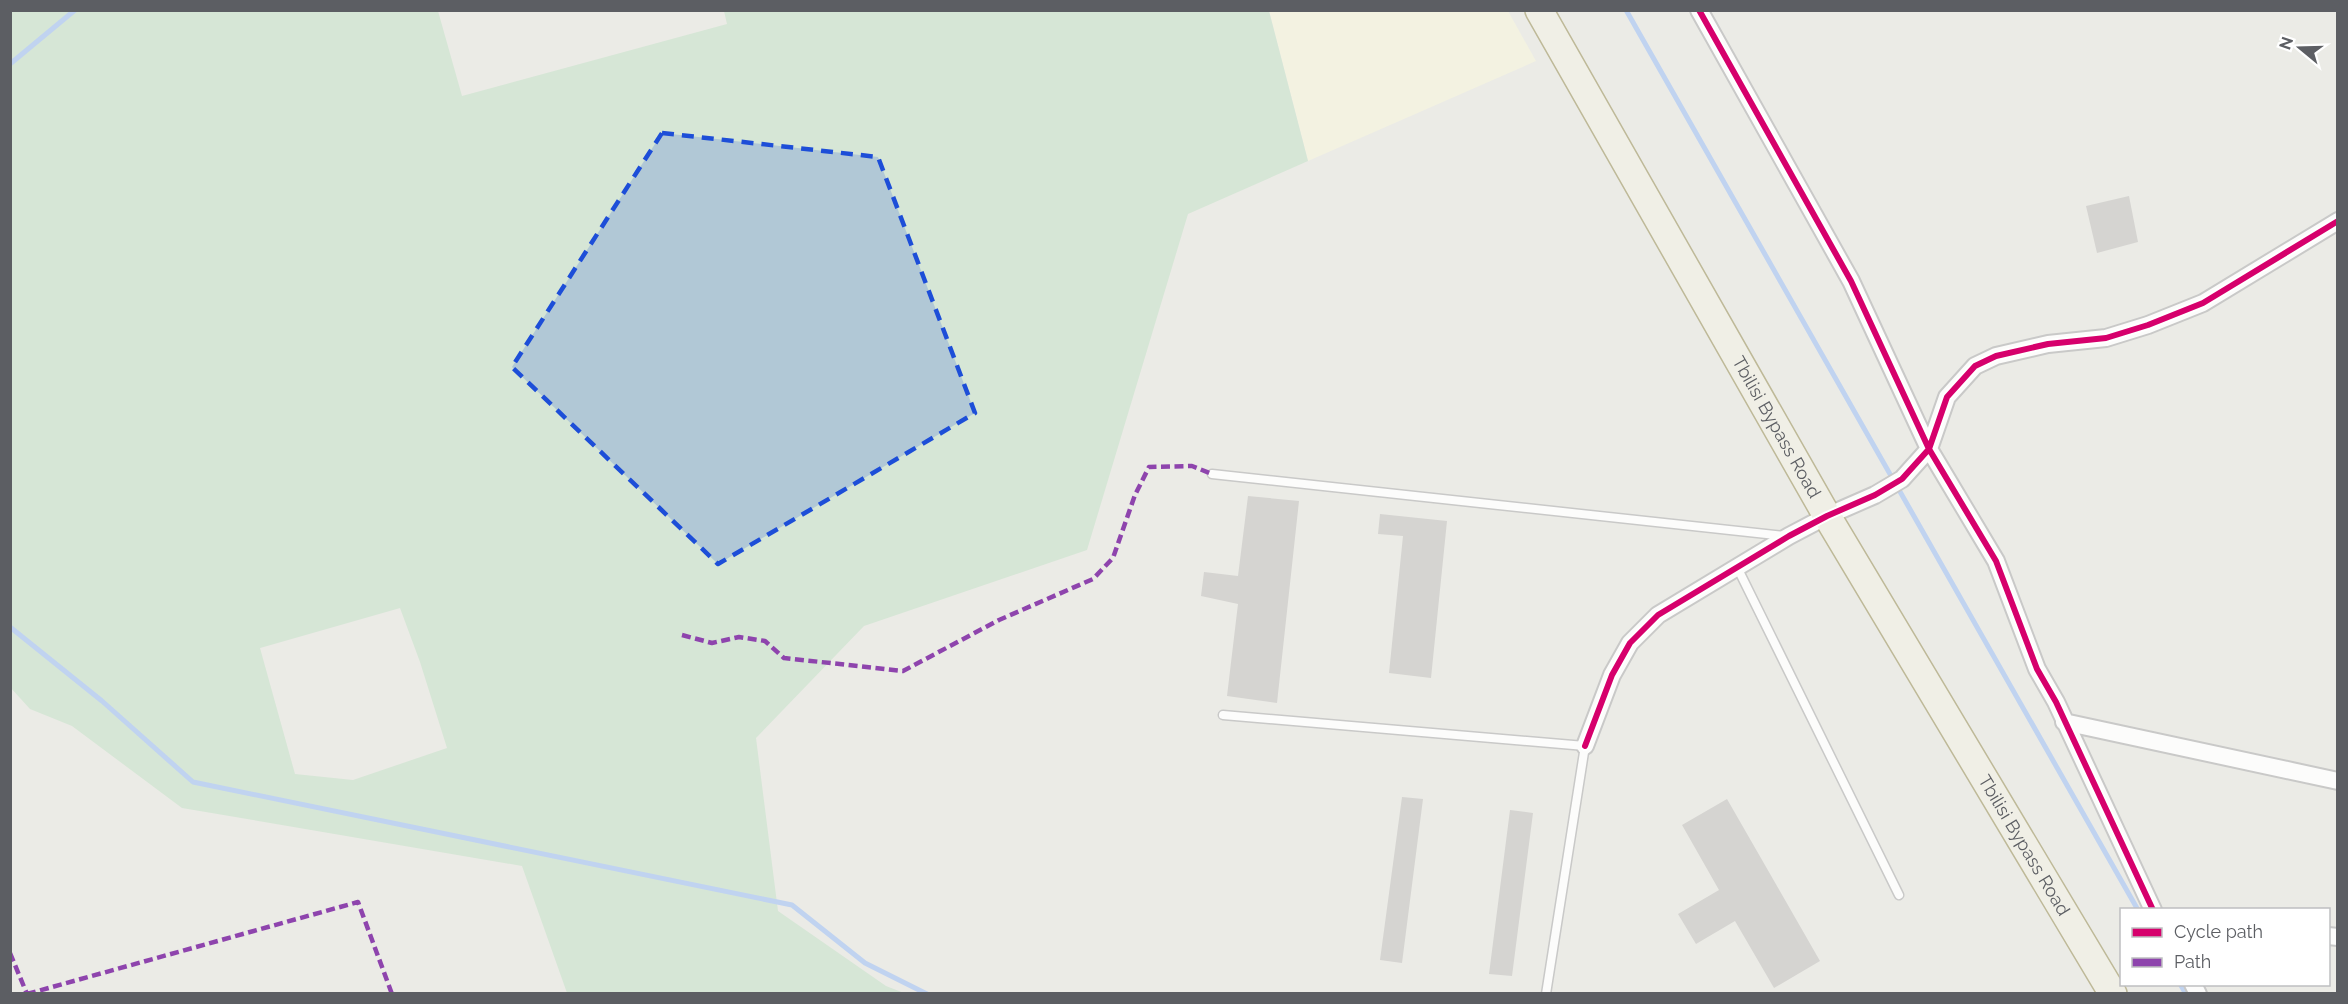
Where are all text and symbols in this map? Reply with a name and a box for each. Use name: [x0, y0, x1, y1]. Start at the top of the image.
north arrow: [2270, 18, 2330, 78]
text: N: [2275, 34, 2297, 52]
street label: Tbilisi Bypass Road: [1728, 352, 1826, 502]
street label: Tbilisi Bypass Road: [1974, 771, 2075, 919]
legend: [2120, 908, 2330, 986]
text: Cycle path: [2174, 921, 2263, 942]
text: Path: [2174, 951, 2211, 972]

